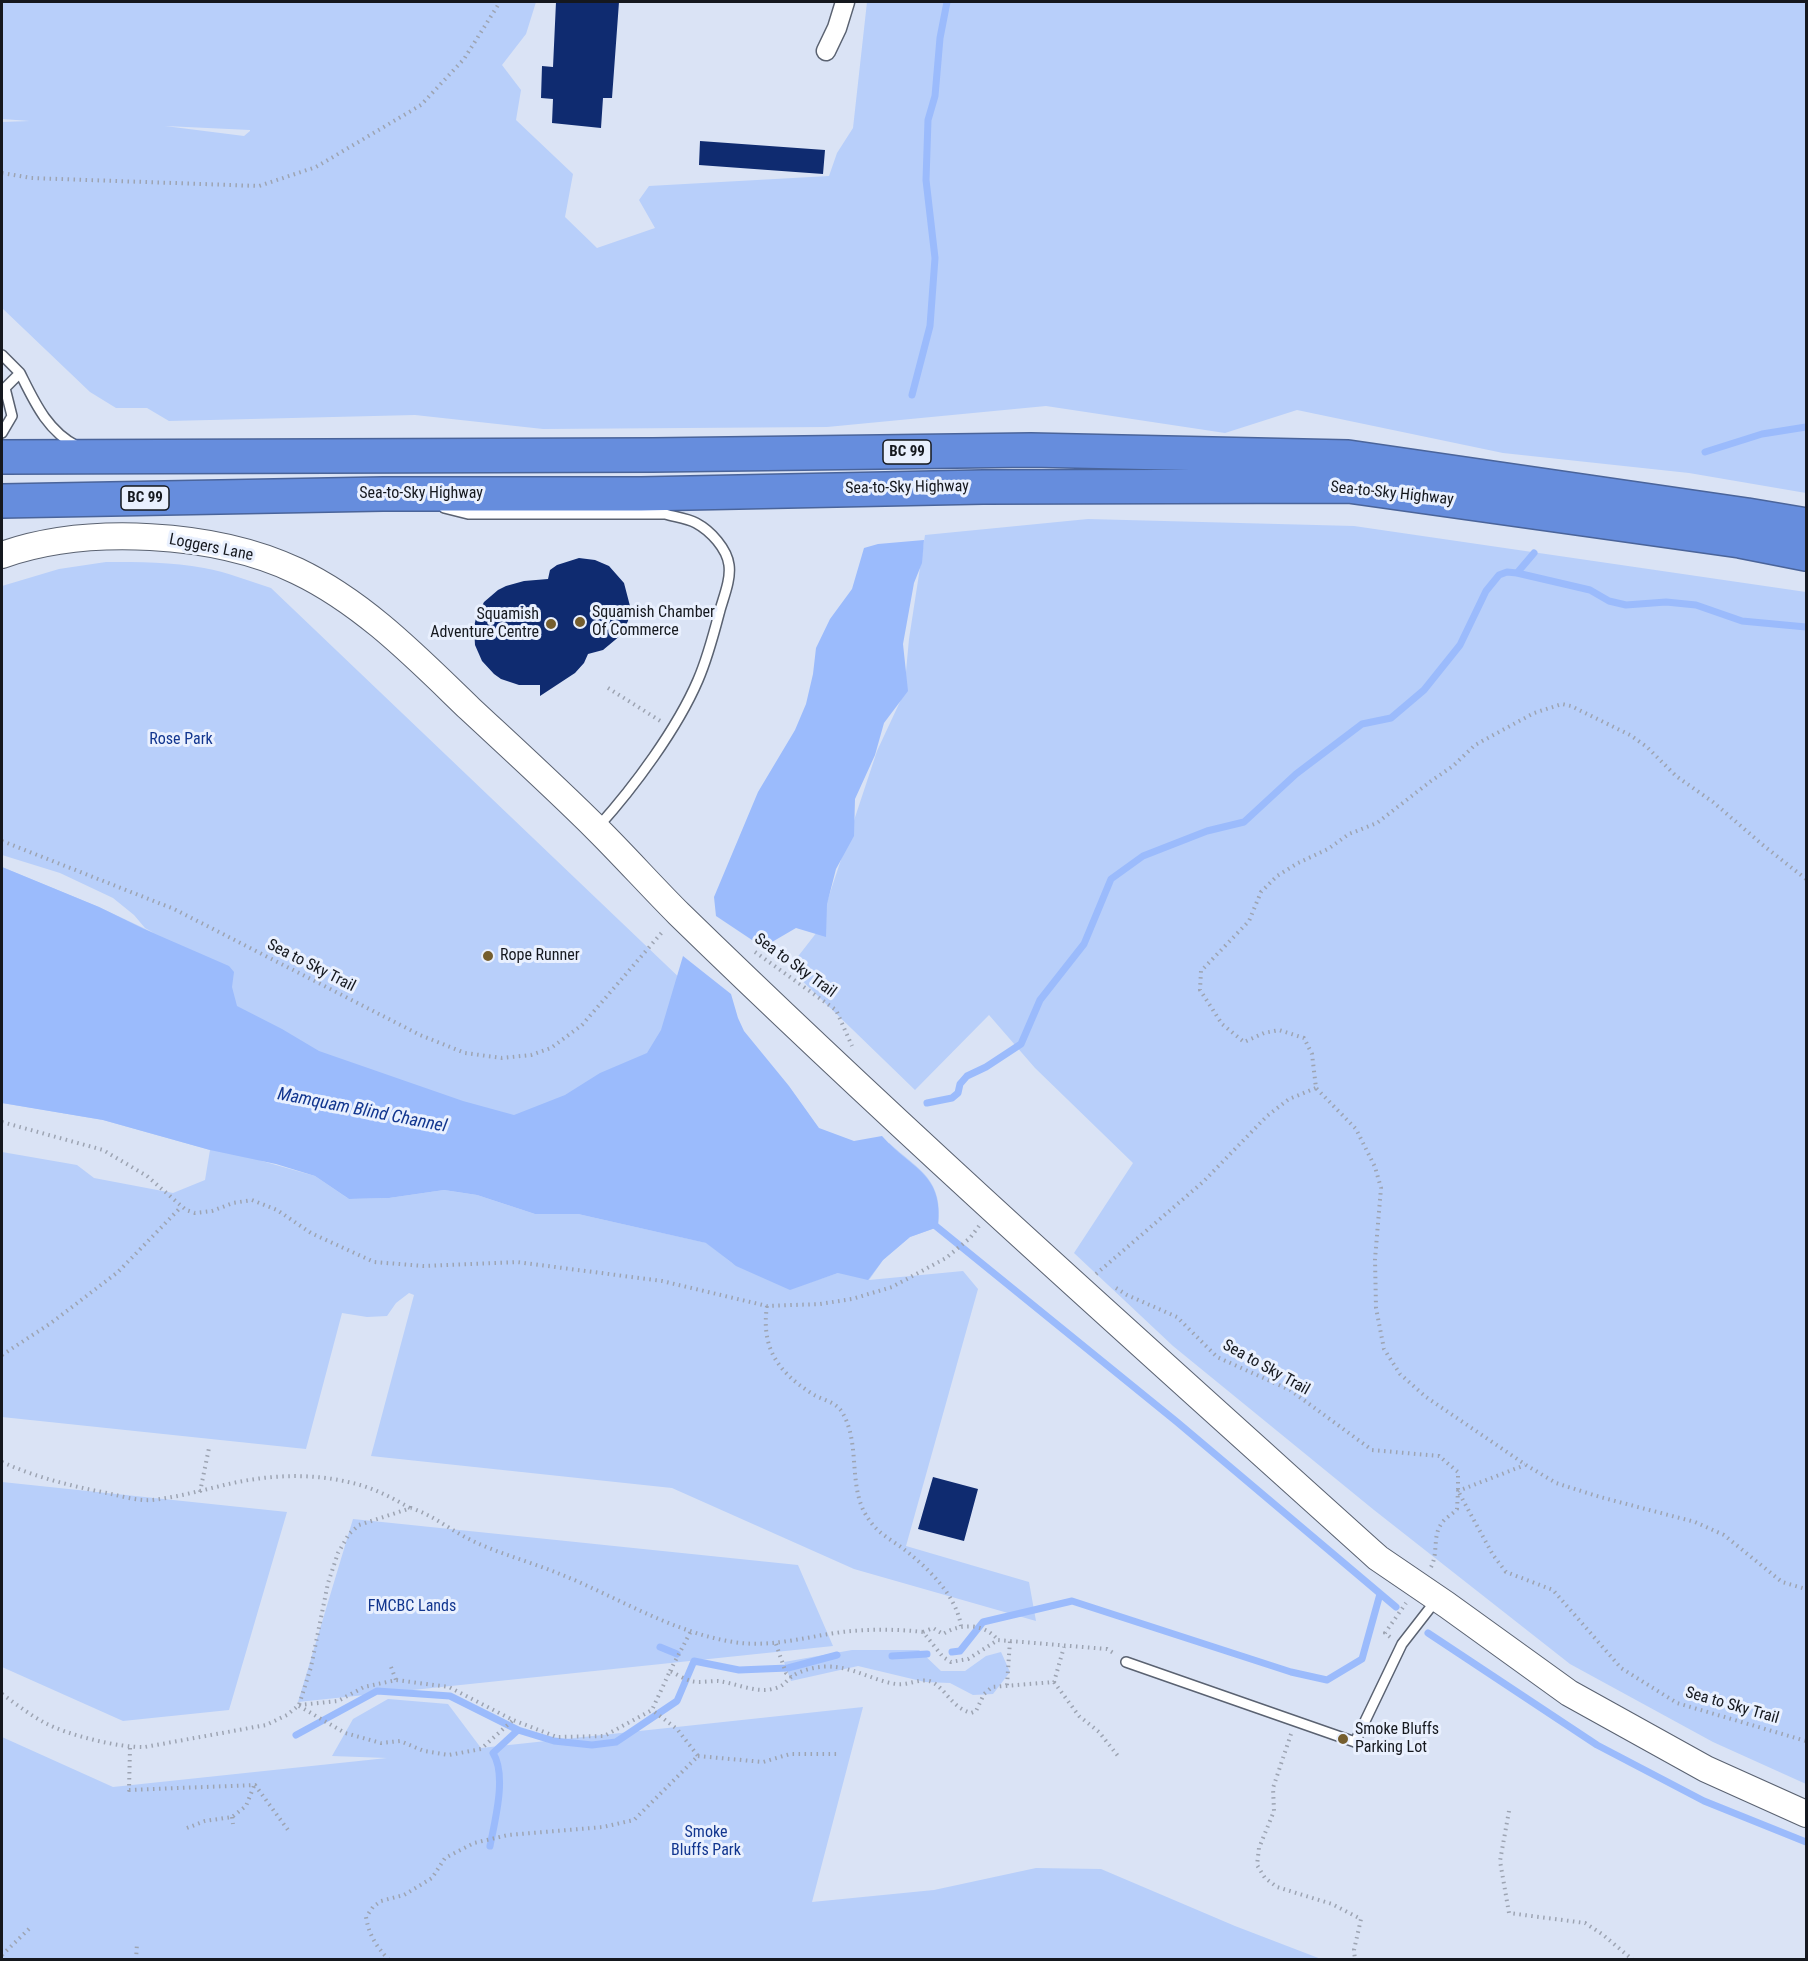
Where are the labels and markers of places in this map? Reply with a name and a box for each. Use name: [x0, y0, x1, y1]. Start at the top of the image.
place label: Squamish Chamber Of Commerce: [592, 603, 715, 641]
place label: Squamish Adventure Centre: [430, 605, 539, 643]
marker: Squamish Chamber Of Commerce: [573, 615, 587, 629]
marker: Squamish Adventure Centre: [544, 617, 558, 631]
place label: Rope Runner: [500, 946, 580, 966]
marker: Rope Runner: [481, 949, 495, 963]
place label: Smoke Bluffs Parking Lot: [1355, 1720, 1439, 1758]
marker: Smoke Bluffs Parking Lot: [1336, 1732, 1350, 1746]

